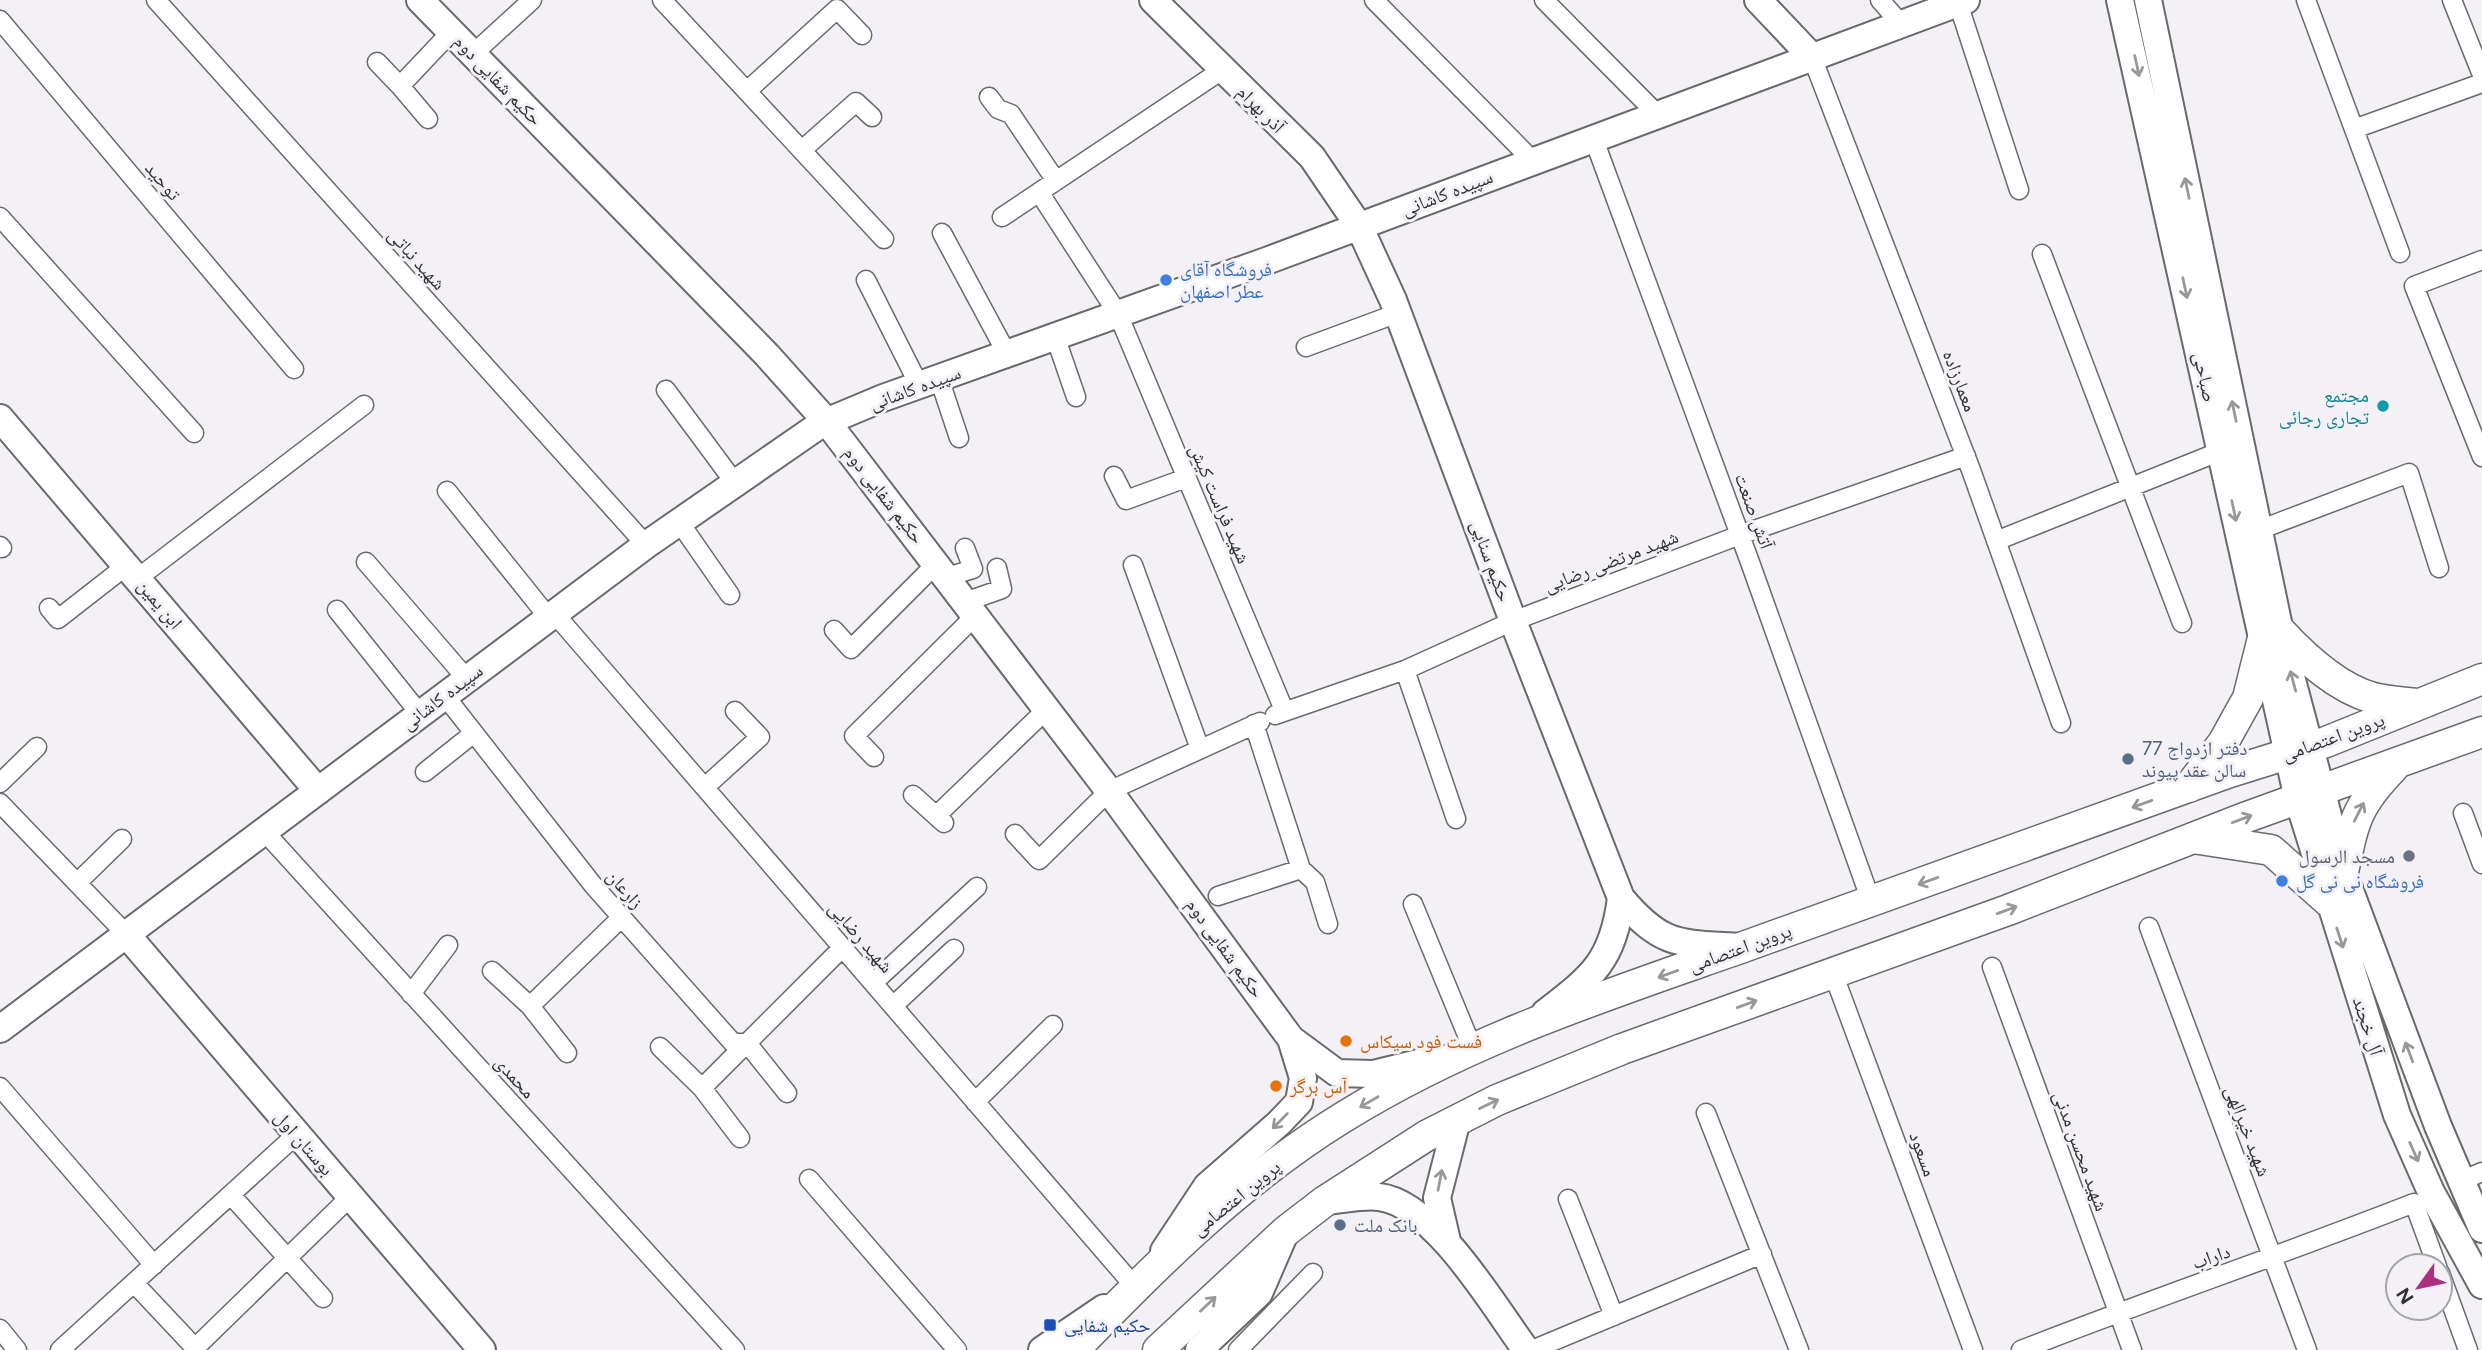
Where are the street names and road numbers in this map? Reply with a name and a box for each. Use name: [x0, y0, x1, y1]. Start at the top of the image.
street label: حکیم شفایی دوم: [448, 30, 547, 132]
street label: آذر بهرام: [1231, 80, 1291, 140]
street label: توحید: [140, 157, 186, 205]
street label: سپیده کاشانی: [1398, 165, 1496, 221]
street label: شهید نباتی: [383, 223, 451, 295]
street label: معمارزاده: [1938, 347, 1982, 415]
street label: صباحی: [2189, 350, 2221, 404]
street label: سپیده کاشانی: [866, 361, 964, 415]
street label: شهید فراست کیش: [1185, 441, 1255, 567]
street label: حکیم شفایی دوم: [837, 442, 929, 550]
street label: آتش صنعت: [1730, 470, 1779, 553]
street label: حکیم سنایی: [1465, 517, 1516, 605]
street label: شهید مرتضی رضایی: [1540, 525, 1682, 597]
street label: ابن یمین: [133, 574, 187, 634]
street label: سپیده کاشانی: [397, 659, 487, 735]
street label: پروین اعتصامی: [2278, 708, 2388, 766]
street label: زارعان: [602, 865, 648, 913]
street label: حکیم شفایی دوم: [1180, 894, 1269, 1003]
street label: شهید رضایی: [824, 897, 898, 977]
street label: پروین اعتصامی: [1685, 919, 1795, 977]
street label: آل خجند: [2348, 994, 2389, 1059]
street label: محمدی: [490, 1051, 540, 1103]
street label: شهید خیرالهی: [2220, 1082, 2276, 1180]
street label: شهید محسن مدنی: [2049, 1088, 2113, 1214]
street label: بوستان اول: [269, 1106, 339, 1180]
street label: مسعود: [1904, 1129, 1942, 1179]
street label: پروین اعتصامی: [1187, 1155, 1285, 1241]
street label: داراب: [2189, 1240, 2233, 1274]

